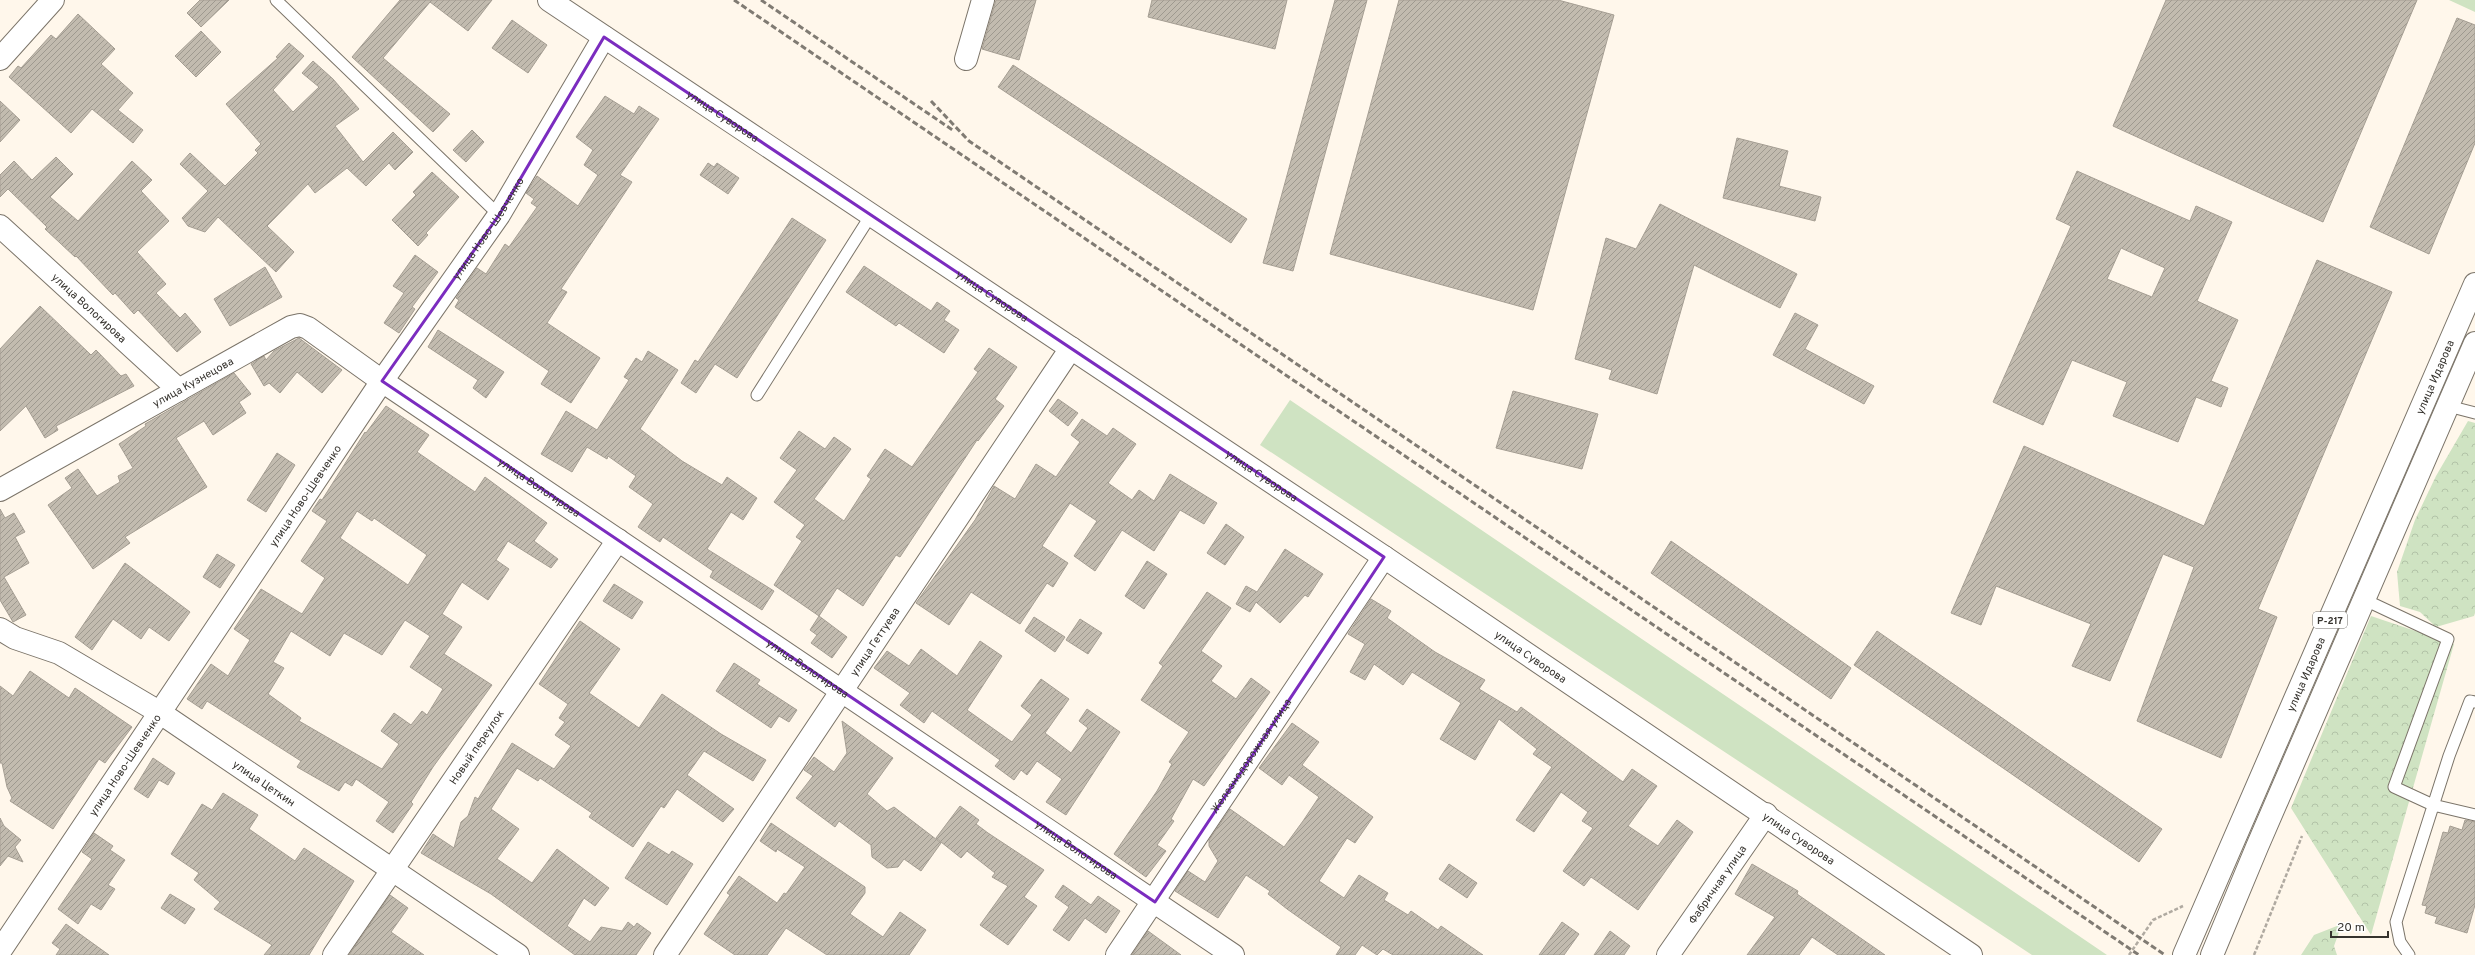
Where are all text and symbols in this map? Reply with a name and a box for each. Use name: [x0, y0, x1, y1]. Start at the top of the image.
street label: улица Суворова: [683, 88, 761, 146]
street label: улица Ново-Шевченко: [450, 175, 528, 283]
street label: улица Суворова: [953, 267, 1031, 326]
street label: улица Вологирова: [48, 271, 129, 346]
street label: улица Идарова: [2413, 338, 2458, 417]
street label: улица Кузнецова: [150, 355, 236, 411]
street label: улица Ново-Шевченко: [267, 443, 345, 550]
street label: улица Суворова: [1223, 447, 1300, 506]
street label: улица Вологирова: [495, 455, 583, 521]
street label: улица Геттуева: [847, 605, 904, 679]
road number: Р-217: [2313, 612, 2347, 628]
street label: улица Суворова: [1491, 628, 1569, 687]
street label: улица Идарова: [2284, 635, 2329, 714]
street label: улица Вологирова: [763, 636, 851, 702]
street label: Железнодорожная улица: [1208, 696, 1295, 817]
street label: Новый переулок: [447, 708, 508, 788]
street label: улица Ново-Шевченко: [86, 712, 165, 819]
street label: улица Цеткин: [229, 758, 298, 810]
street label: улица Суворова: [1760, 810, 1837, 869]
street label: улица Вологирова: [1032, 817, 1120, 883]
street label: Фабричная улица: [1686, 843, 1750, 927]
scale bar: [2331, 913, 2388, 939]
text: 20 m: [2337, 920, 2365, 936]

